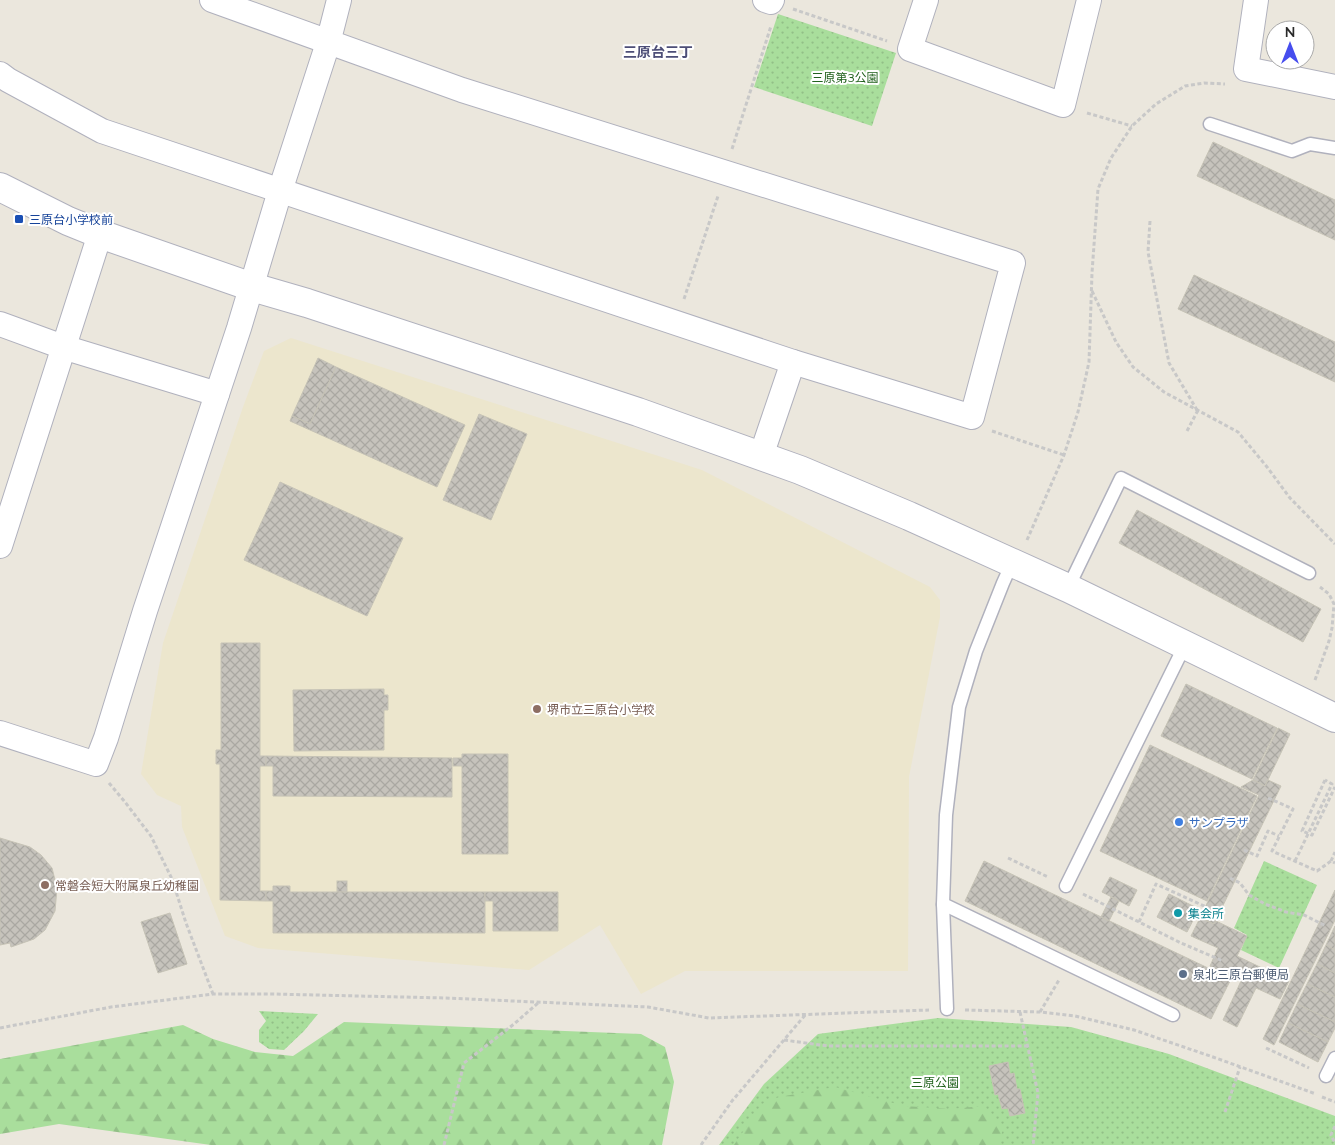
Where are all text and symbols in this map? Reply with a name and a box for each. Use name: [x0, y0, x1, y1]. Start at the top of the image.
north arrow: [1265, 20, 1315, 70]
text: N: [1285, 23, 1295, 41]
district label: 三原台三丁: [623, 43, 693, 61]
park label: 三原第3公園: [811, 70, 879, 85]
place label: 三原台小学校前: [29, 212, 113, 227]
marker: 三原台小学校前: [13, 213, 25, 225]
place label: 堺市立三原台小学校: [547, 702, 655, 717]
marker: 堺市立三原台小学校: [531, 703, 543, 715]
place label: サンプラザ: [1189, 815, 1249, 830]
marker: サンプラザ: [1173, 816, 1185, 828]
place label: 常磐会短大附属泉丘幼稚園: [55, 878, 199, 893]
marker: 常磐会短大附属泉丘幼稚園: [39, 879, 51, 891]
place label: 集会所: [1188, 906, 1224, 921]
marker: 集会所: [1172, 907, 1184, 919]
place label: 泉北三原台郵便局: [1193, 967, 1289, 982]
marker: 泉北三原台郵便局: [1177, 968, 1189, 980]
park label: 三原公園: [911, 1075, 959, 1090]

